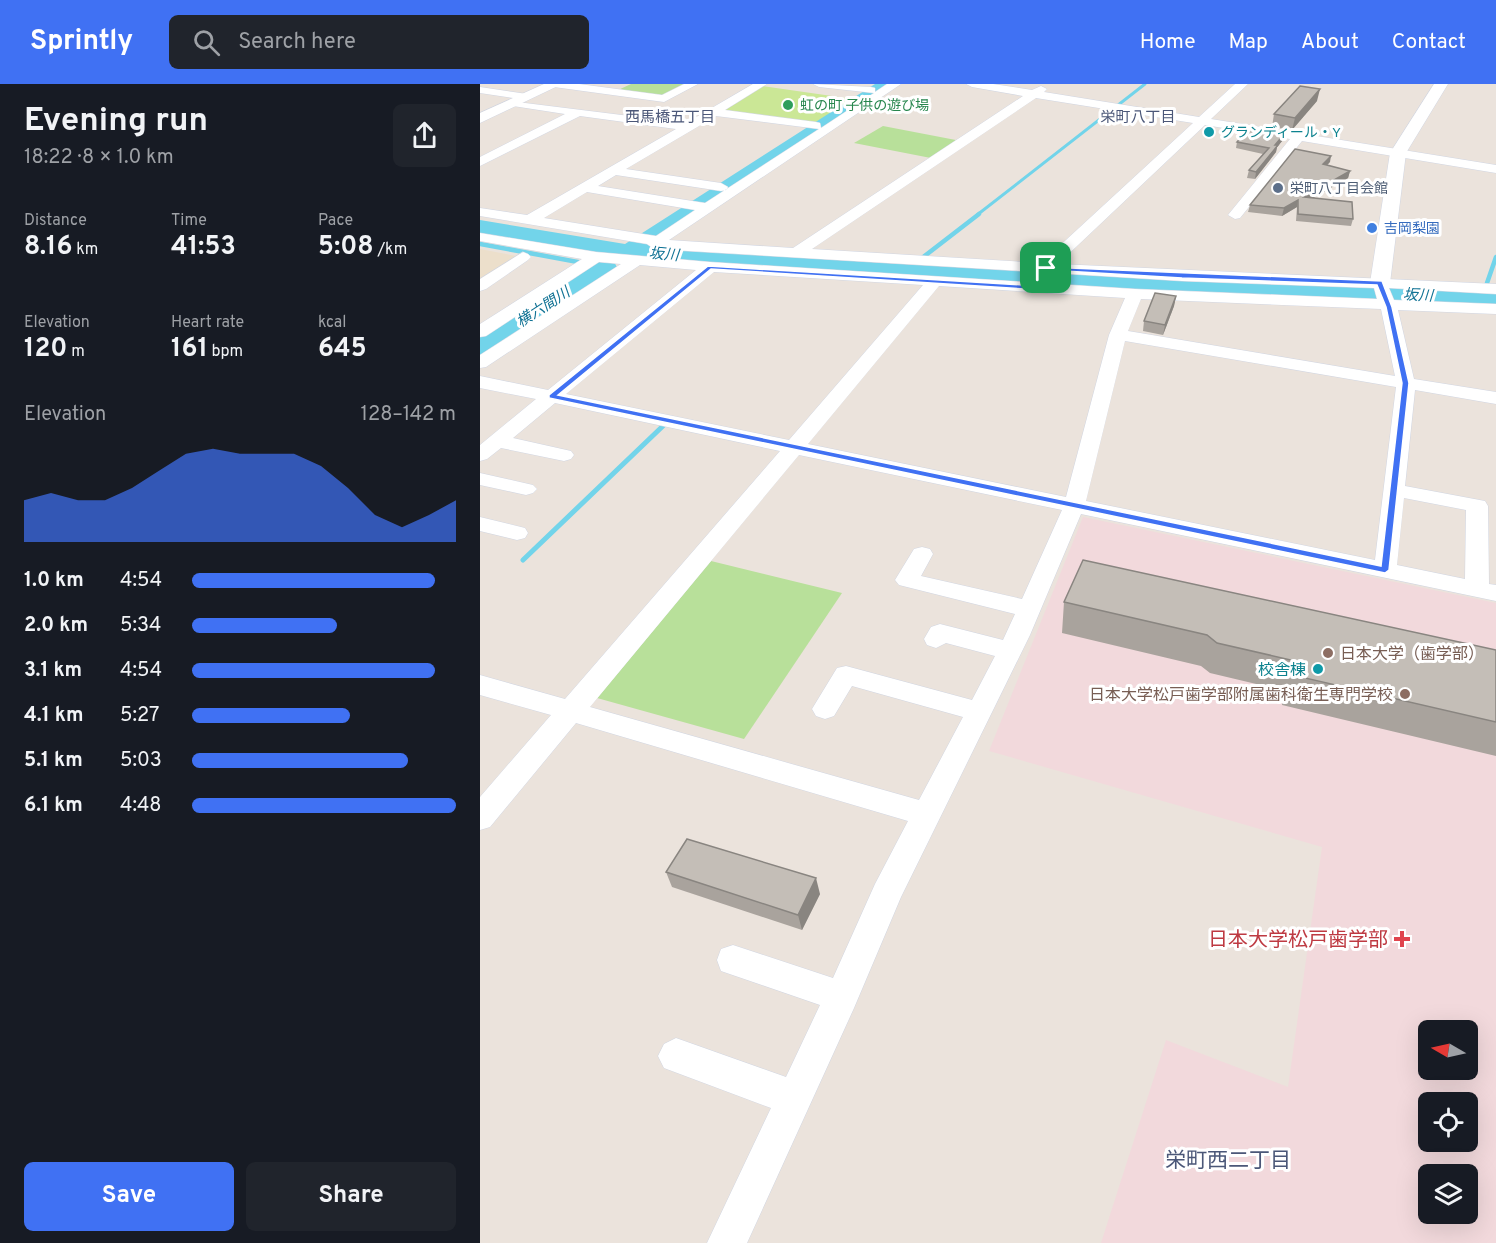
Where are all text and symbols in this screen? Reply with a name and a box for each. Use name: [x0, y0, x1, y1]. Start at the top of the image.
search box: [169, 15, 589, 69]
text: Sprintly: [30, 24, 133, 60]
icon: search: [190, 26, 223, 59]
text: Search here: [238, 29, 356, 56]
text: Home: [1140, 29, 1196, 56]
text: Map: [1229, 29, 1268, 56]
text: About: [1301, 29, 1359, 56]
text: Contact: [1392, 29, 1466, 56]
place label: 虹の町 子供の遊び場: [800, 97, 929, 115]
marker: 虹の町 子供の遊び場: [781, 98, 795, 112]
text: Evening run: [24, 101, 208, 143]
button: share: [393, 104, 456, 167]
district label: 西馬橋五丁目: [625, 109, 715, 128]
district label: 栄町八丁目: [1100, 109, 1176, 128]
marker: グランディール・Y: [1202, 125, 1216, 139]
place label: グランディール・Y: [1221, 125, 1341, 142]
text: 18:22 · 8 × 1.0 km: [24, 145, 174, 171]
marker: 栄町八丁目会館: [1271, 181, 1285, 195]
place label: 栄町八丁目会館: [1290, 181, 1388, 198]
text: Distance: [24, 211, 87, 231]
text: Time: [171, 211, 207, 231]
text: Pace: [318, 211, 353, 231]
marker: 吉岡梨園: [1365, 221, 1379, 235]
place label: 吉岡梨園: [1384, 221, 1440, 238]
text: 8.16: [24, 231, 72, 264]
text: 41:53: [171, 231, 236, 264]
text: 5:08: [318, 231, 374, 264]
text: km: [72, 240, 98, 260]
text: /km: [374, 240, 407, 260]
pin: [1020, 242, 1071, 293]
water label: 坂川: [648, 245, 682, 266]
icon: arrive: [1029, 251, 1062, 284]
water label: 横六間川: [513, 283, 576, 333]
water label: 坂川: [1402, 286, 1435, 307]
text: Elevation: [24, 313, 90, 333]
text: Heart rate: [171, 313, 244, 333]
text: kcal: [318, 313, 346, 333]
text: 120: [24, 333, 67, 366]
text: 161: [171, 333, 208, 366]
text: 645: [318, 333, 367, 366]
text: m: [67, 342, 85, 362]
text: bpm: [208, 342, 243, 362]
text: Elevation: [24, 402, 106, 428]
text: 128–142 m: [361, 402, 456, 428]
text: 1.0 km: [24, 568, 84, 594]
text: 4:54: [120, 568, 162, 594]
text: 2.0 km: [24, 613, 88, 639]
text: 5:34: [120, 613, 161, 639]
place label: 日本大学（歯学部）: [1340, 645, 1484, 665]
marker: 日本大学（歯学部）: [1321, 646, 1335, 660]
text: 3.1 km: [24, 658, 82, 684]
text: 4:54: [120, 658, 162, 684]
place label: 校舎棟: [1258, 661, 1306, 681]
marker: 校舎棟: [1311, 662, 1325, 676]
place label: 日本大学松戸歯学部附属歯科衛生専門学校: [1089, 686, 1393, 706]
marker: 日本大学松戸歯学部附属歯科衛生専門学校: [1398, 687, 1412, 701]
text: 4.1 km: [24, 703, 83, 729]
text: 5:27: [120, 703, 159, 729]
text: 5.1 km: [24, 748, 83, 774]
text: 5:03: [120, 748, 162, 774]
text: 6.1 km: [24, 793, 83, 819]
text: 4:48: [120, 793, 162, 819]
place label: 日本大学松戸歯学部: [1208, 928, 1388, 954]
marker: 日本大学松戸歯学部: [1393, 930, 1411, 948]
north arrow: [1418, 1020, 1478, 1080]
map controls: [1418, 1020, 1478, 1224]
button: locate: [1418, 1092, 1478, 1152]
district label: 栄町西二丁目: [1165, 1148, 1291, 1175]
button: Save: [24, 1162, 234, 1231]
button: Share: [246, 1162, 456, 1231]
button: layers: [1418, 1164, 1478, 1224]

